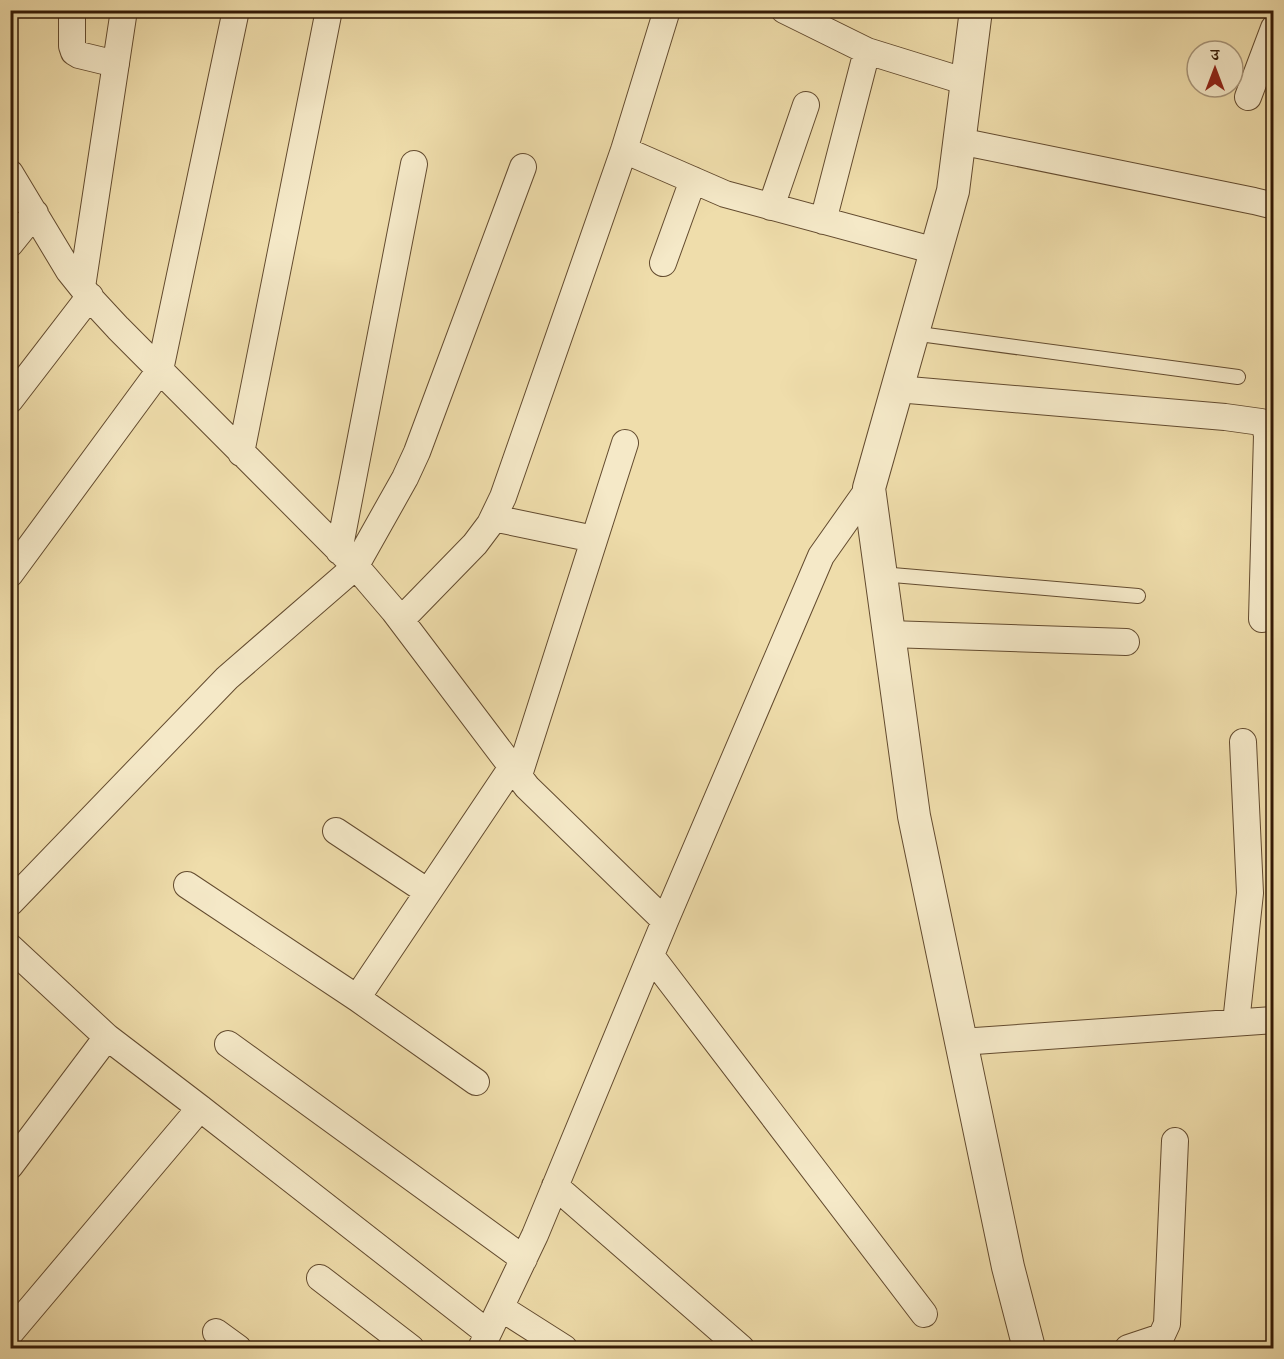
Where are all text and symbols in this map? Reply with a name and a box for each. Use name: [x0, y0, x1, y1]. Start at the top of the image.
north arrow: [1185, 39, 1245, 99]
text: उ: [1210, 42, 1221, 66]

